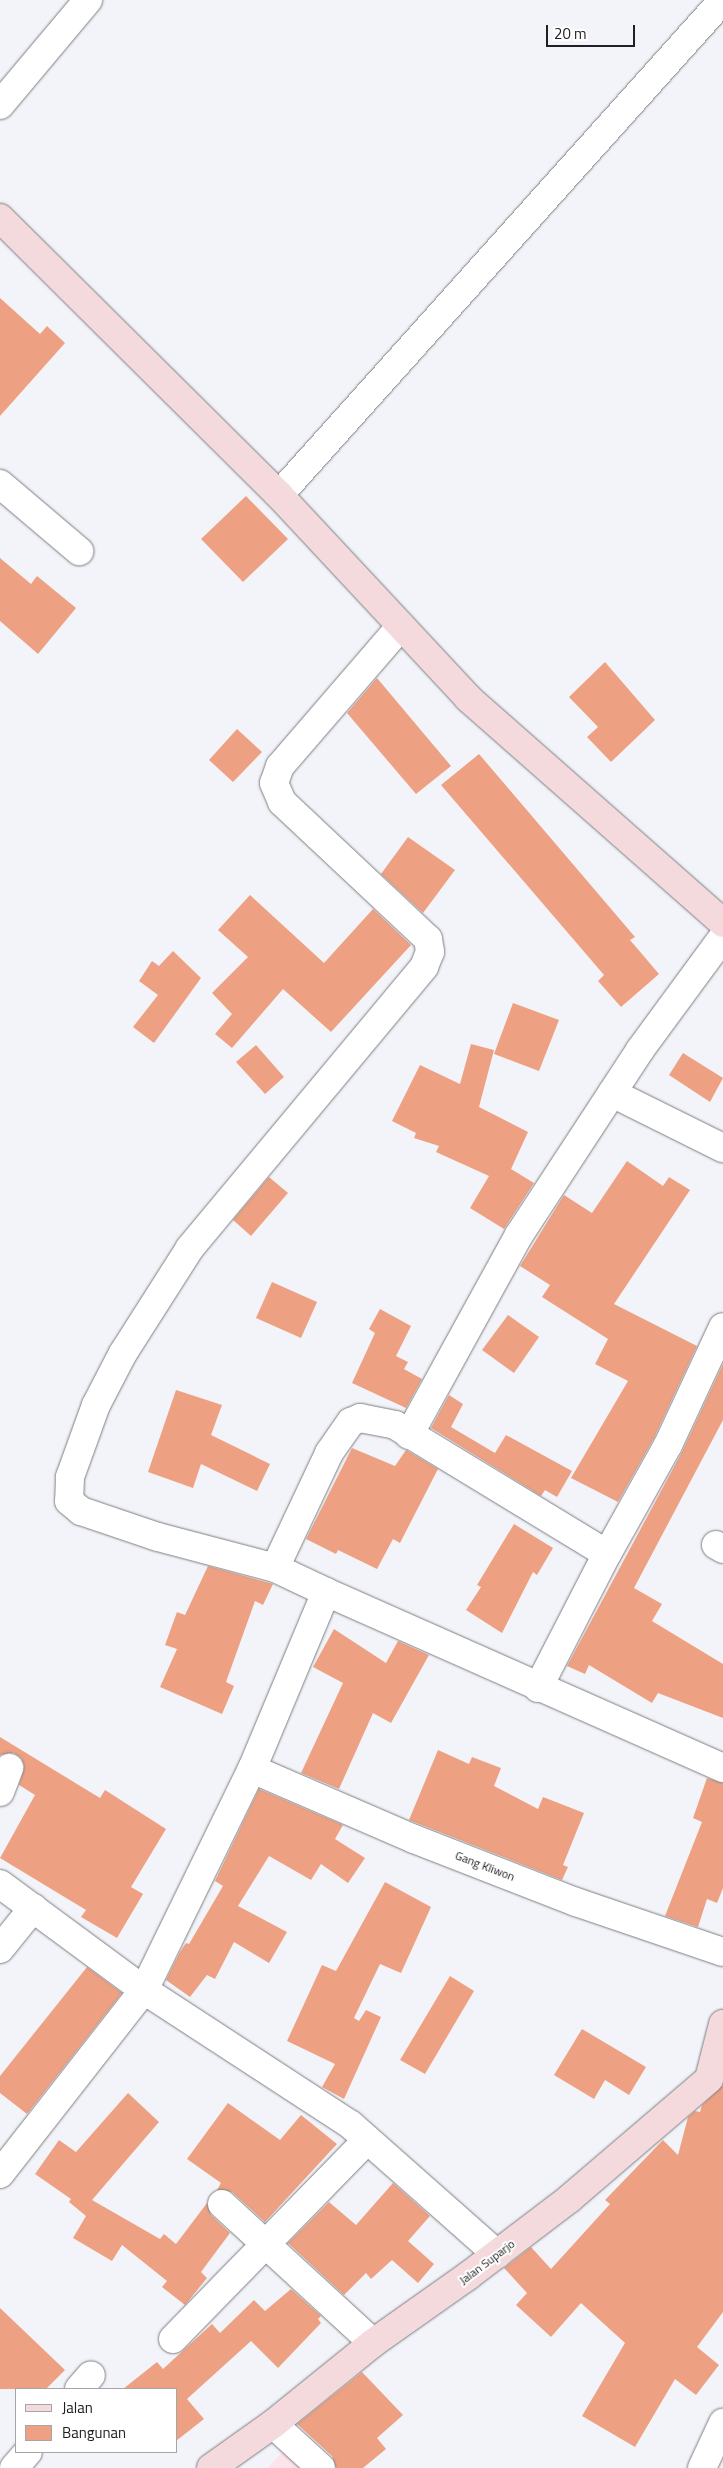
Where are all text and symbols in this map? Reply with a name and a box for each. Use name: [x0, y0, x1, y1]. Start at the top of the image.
scale bar: [548, 15, 637, 47]
text: 20 m: [554, 22, 587, 45]
street label: Gang Kliwon: [453, 1848, 517, 1884]
street label: Jalan Suparjo: [456, 2236, 518, 2288]
legend: [15, 2388, 178, 2453]
text: Jalan: [62, 2396, 93, 2419]
text: Bangunan: [62, 2421, 126, 2444]

